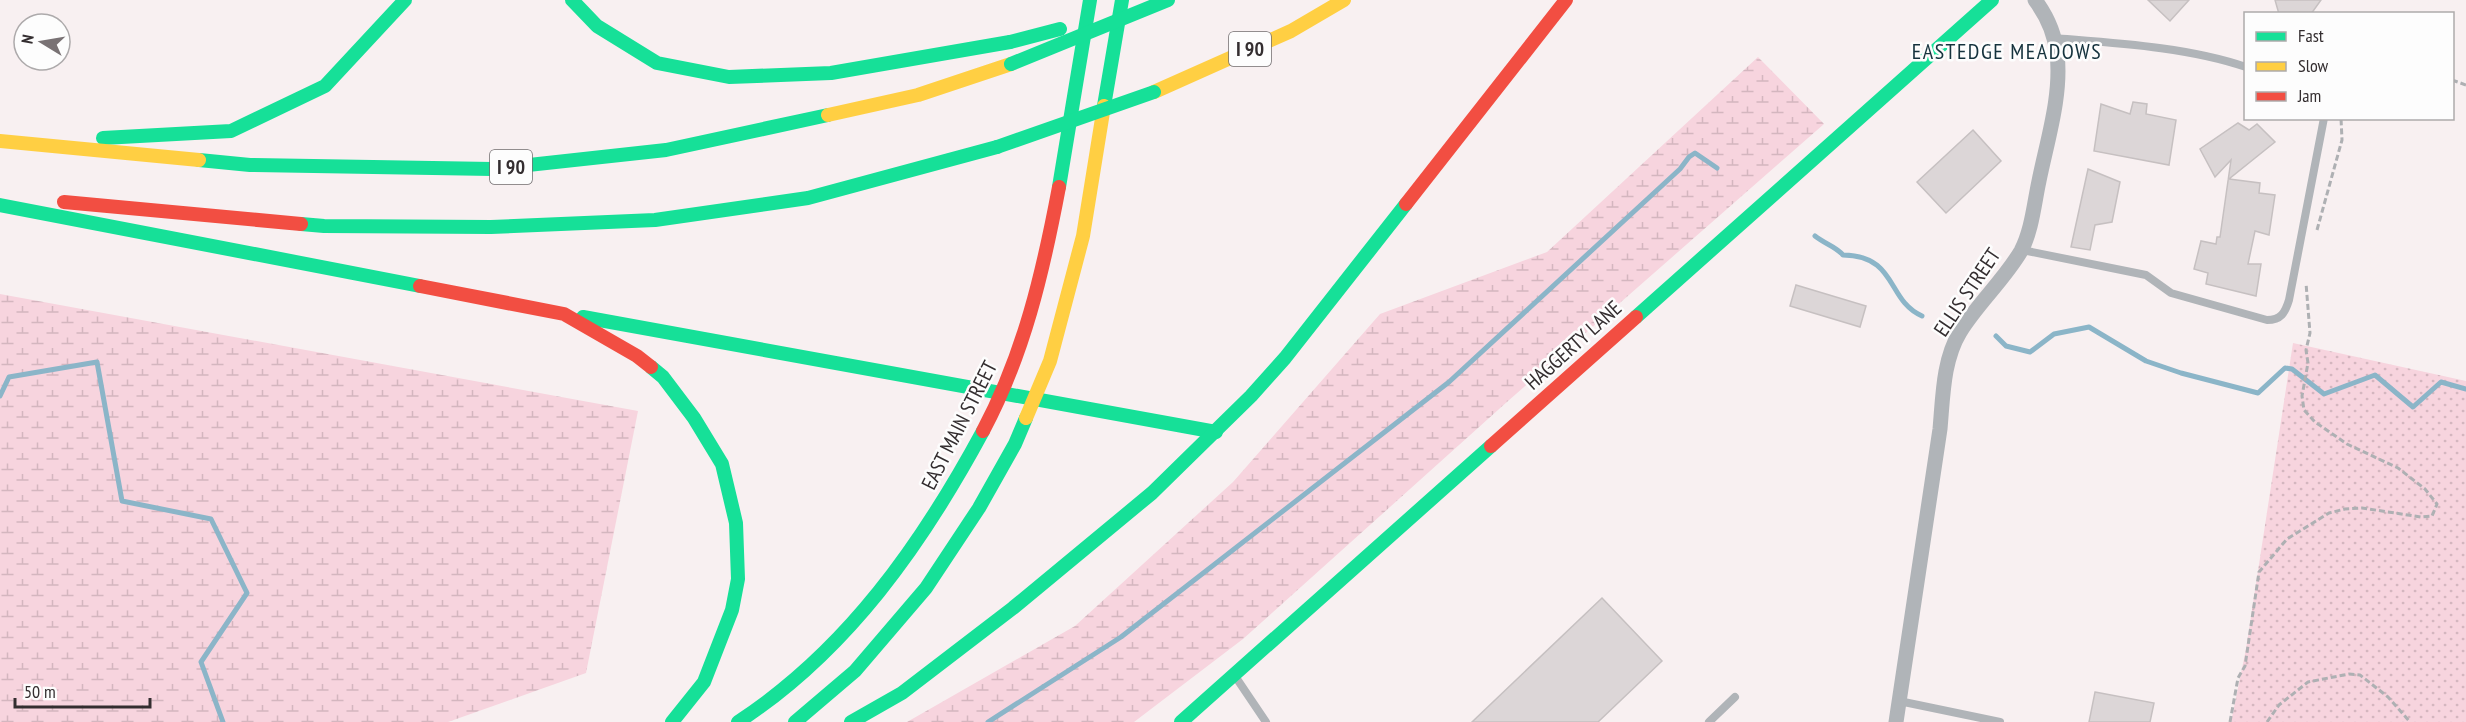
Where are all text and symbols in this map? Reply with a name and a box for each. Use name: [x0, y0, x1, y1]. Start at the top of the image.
north arrow: [12, 12, 72, 72]
legend: [2244, 12, 2454, 120]
text: Fast: [2298, 24, 2324, 47]
road number: I 90: [1229, 32, 1271, 66]
text: N: [17, 33, 38, 45]
district label: EASTEDGE MEADOWS: [1912, 37, 2102, 65]
text: Slow: [2298, 54, 2329, 77]
text: Jam: [2297, 84, 2321, 107]
road number: I 90: [490, 150, 532, 184]
street label: ELLIS STREET: [1928, 242, 2007, 341]
street label: HAGGERTY LANE: [1519, 294, 1627, 396]
street label: EAST MAIN STREET: [915, 356, 1003, 494]
scale bar: [15, 671, 150, 709]
text: 50 m: [24, 680, 56, 703]

